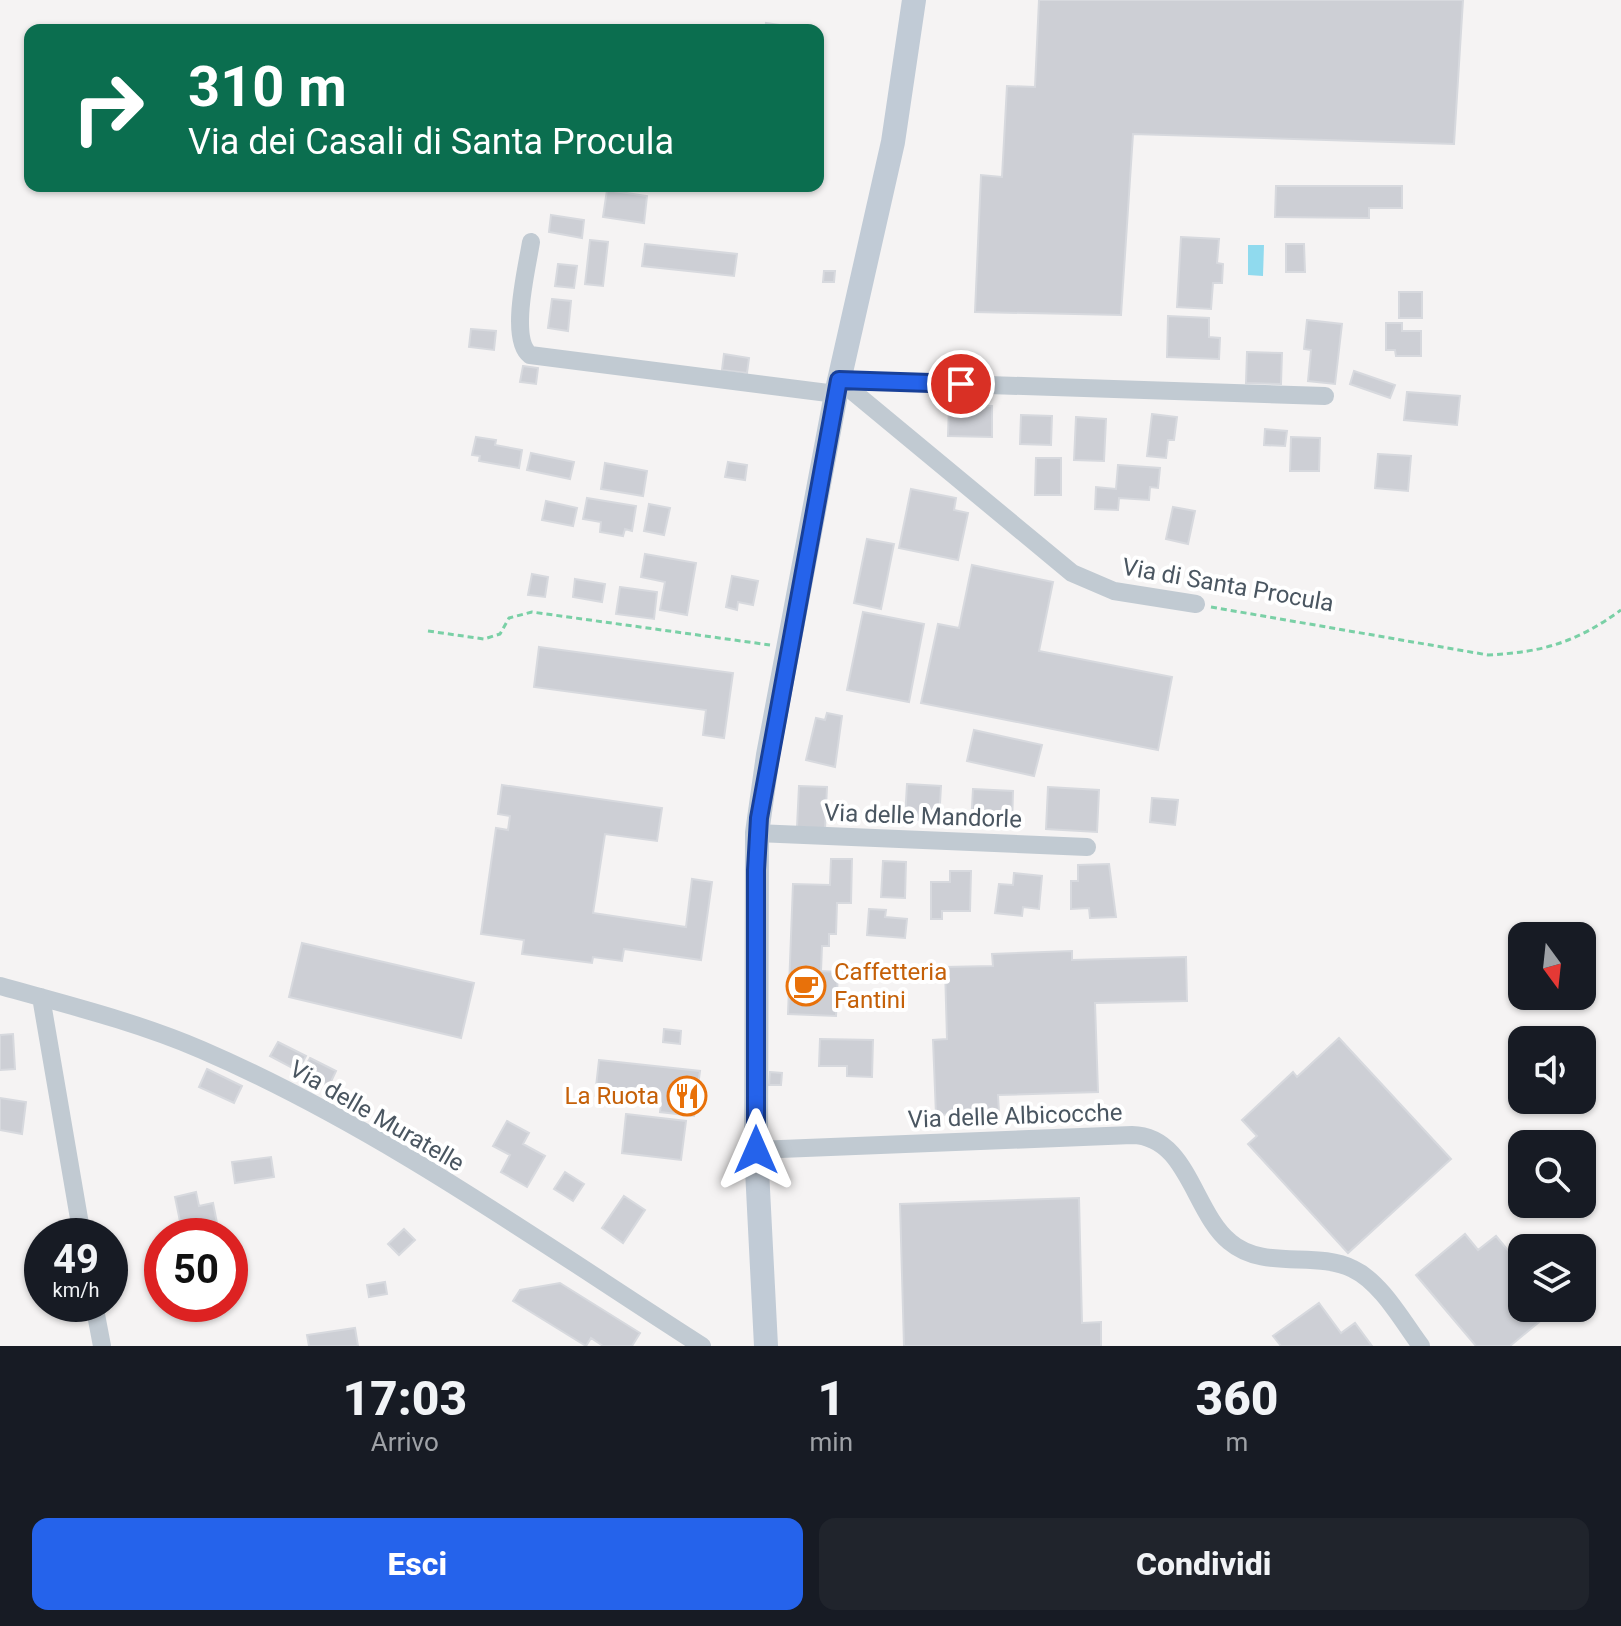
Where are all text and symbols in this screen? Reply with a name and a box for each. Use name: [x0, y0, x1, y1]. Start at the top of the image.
text: 310 m: [188, 54, 347, 120]
icon: right: [56, 56, 160, 160]
text: Via dei Casali di Santa Procula: [188, 121, 674, 163]
pin: [927, 350, 995, 418]
icon: arrive: [939, 362, 983, 406]
street label: Via di Santa Procula: [1120, 553, 1336, 617]
street label: Via delle Mandorle: [824, 799, 1022, 833]
north arrow: [1508, 922, 1596, 1010]
map controls: [1508, 922, 1596, 1322]
place label: Caffetteria Fantini: [834, 958, 947, 1014]
cafe icon: Caffetteria Fantini: [785, 965, 827, 1007]
button: sound: [1508, 1026, 1596, 1114]
street label: Via delle Muratelle: [285, 1055, 469, 1177]
restaurant icon: La Ruota: [666, 1075, 708, 1117]
place label: La Ruota: [564, 1082, 659, 1110]
street label: Via delle Albicocche: [907, 1098, 1123, 1134]
position arrow: [714, 1108, 798, 1192]
button: search: [1508, 1130, 1596, 1218]
speed limit sign: 50: [144, 1218, 248, 1322]
button: layers: [1508, 1234, 1596, 1322]
text: 49: [53, 1236, 99, 1283]
text: km/h: [53, 1278, 99, 1302]
text: 17:03: [342, 1370, 467, 1427]
text: 1: [817, 1370, 845, 1427]
text: 360: [1195, 1370, 1279, 1427]
text: Arrivo: [371, 1427, 439, 1457]
text: min: [810, 1427, 853, 1457]
text: m: [1226, 1427, 1248, 1457]
button: Esci: [32, 1518, 803, 1610]
button: Condividi: [819, 1518, 1589, 1610]

